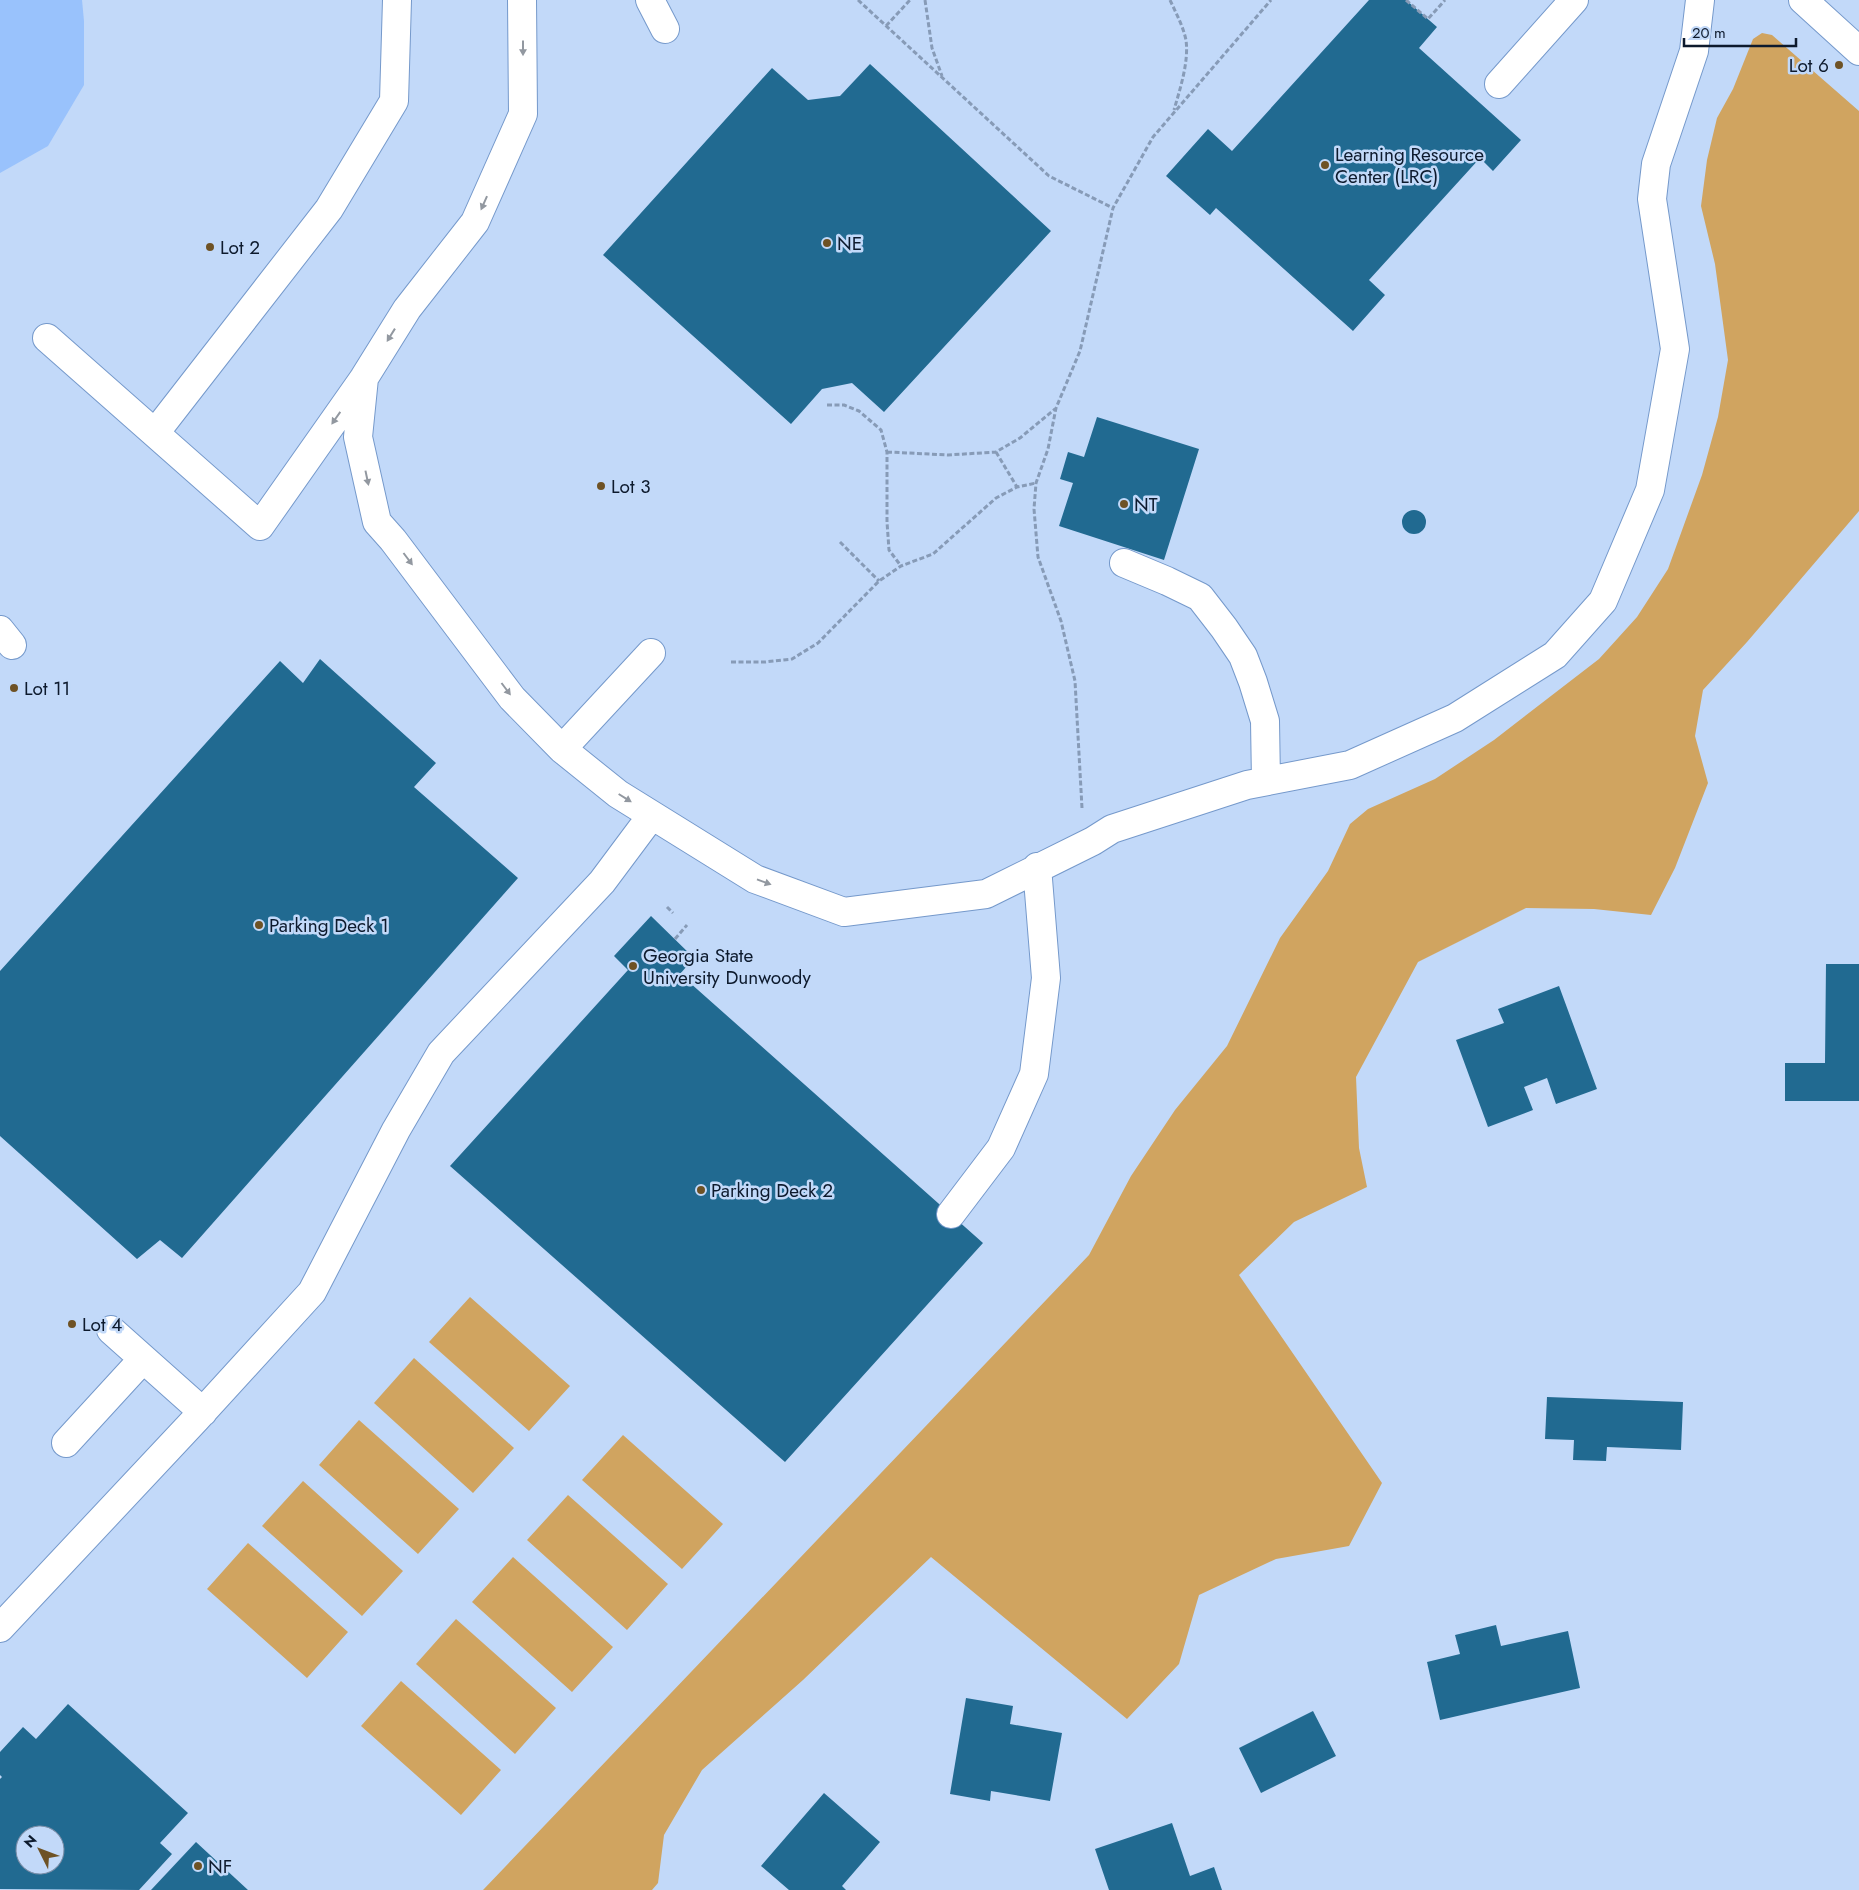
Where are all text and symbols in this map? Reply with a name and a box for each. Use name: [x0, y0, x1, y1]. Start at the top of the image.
scale bar: [1684, 15, 1796, 47]
text: 20 m: [1692, 22, 1726, 44]
one-way arrow: [519, 41, 527, 57]
place label: Lot 6: [1789, 52, 1829, 79]
marker: Lot 6: [1833, 59, 1845, 71]
place label: Learning Resource Center (LRC): [1335, 141, 1484, 190]
marker: Learning Resource Center (LRC): [1319, 159, 1331, 171]
one-way arrow: [479, 196, 487, 210]
place label: NE: [837, 230, 862, 257]
place label: Lot 2: [220, 234, 260, 261]
marker: NE: [821, 237, 833, 249]
marker: Lot 2: [204, 241, 216, 253]
one-way arrow: [386, 329, 395, 342]
one-way arrow: [331, 411, 341, 425]
one-way arrow: [363, 470, 371, 486]
place label: Lot 3: [611, 473, 651, 500]
marker: Lot 3: [595, 480, 607, 492]
place label: NT: [1134, 491, 1158, 518]
marker: NT: [1118, 498, 1130, 510]
one-way arrow: [402, 553, 413, 566]
place label: Lot 11: [24, 675, 70, 702]
marker: Lot 11: [8, 682, 20, 694]
one-way arrow: [500, 682, 511, 695]
one-way arrow: [619, 794, 632, 803]
one-way arrow: [757, 879, 771, 887]
place label: Parking Deck 1: [269, 912, 389, 939]
marker: Parking Deck 1: [253, 919, 265, 931]
place label: Georgia State University Dunwoody: [643, 942, 811, 991]
marker: Georgia State University Dunwoody: [627, 960, 639, 972]
place label: Parking Deck 2: [711, 1177, 833, 1204]
marker: Parking Deck 2: [695, 1184, 707, 1196]
place label: Lot 4: [82, 1311, 122, 1338]
marker: Lot 4: [66, 1318, 78, 1330]
north arrow: [15, 1825, 65, 1875]
text: N: [19, 1830, 41, 1852]
place label: NF: [208, 1853, 232, 1880]
marker: NF: [192, 1860, 204, 1872]

